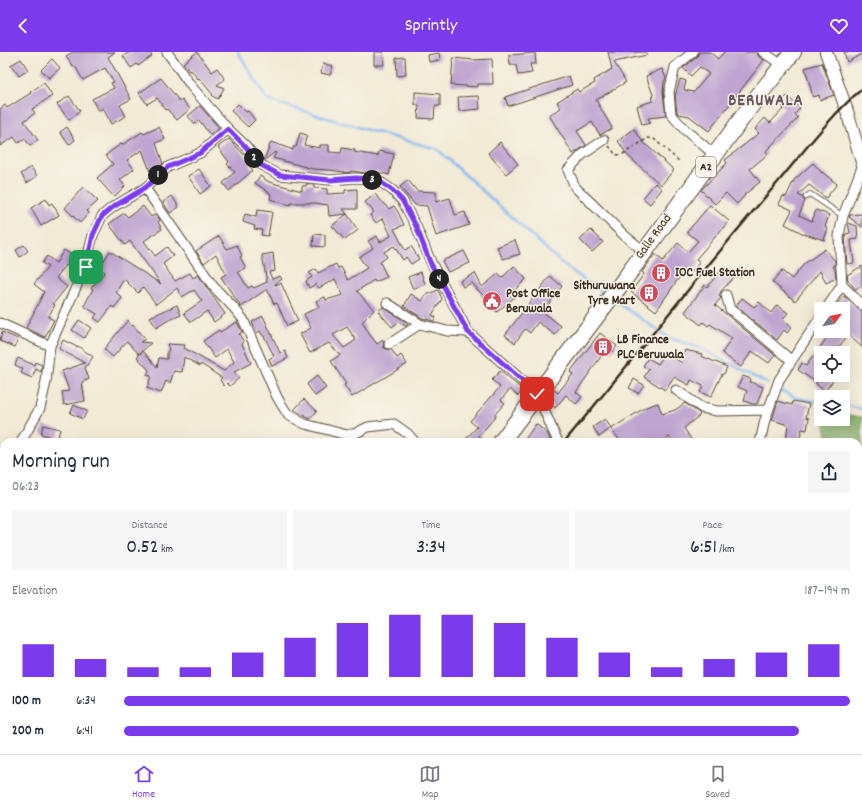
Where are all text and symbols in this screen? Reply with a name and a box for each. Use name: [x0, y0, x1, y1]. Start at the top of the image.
text: Sprintly: [405, 14, 457, 39]
icon: back: [12, 15, 34, 37]
icon: heart: [828, 15, 850, 37]
district label: BERUWALA: [728, 90, 804, 114]
pin: 2: [244, 148, 264, 168]
text: 2: [252, 150, 256, 166]
road number: A2: [696, 157, 716, 177]
pin: 1: [148, 165, 168, 185]
text: 1: [157, 167, 159, 183]
pin: 3: [362, 170, 382, 190]
text: 3: [370, 172, 374, 188]
street label: Galle Road: [631, 210, 677, 264]
pin: [69, 250, 103, 284]
icon: arrive: [75, 256, 97, 278]
building icon: IOC Fuel Station: [650, 262, 672, 284]
place label: IOC Fuel Station: [675, 264, 755, 283]
pin: 4: [429, 269, 449, 289]
text: 4: [437, 271, 441, 287]
place label: Sithuruwana Tyre Mart: [574, 277, 636, 311]
building icon: Sithuruwana Tyre Mart: [638, 282, 660, 304]
place label: Post Office Beruwala: [506, 285, 560, 319]
public building icon: Post Office Beruwala: [481, 290, 503, 312]
north arrow: [814, 302, 850, 338]
map controls: [814, 302, 850, 426]
place label: LB Finance PLC Beruwala: [617, 331, 684, 365]
building icon: LB Finance PLC Beruwala: [592, 336, 614, 358]
button: locate: [814, 346, 850, 382]
pin: [520, 377, 554, 411]
icon: check: [526, 383, 548, 405]
button: layers: [814, 390, 850, 426]
text: Morning run: [12, 447, 110, 478]
button: share: [808, 451, 850, 493]
text: 06:23: [12, 478, 39, 497]
text: Distance: [132, 518, 168, 534]
text: Time: [422, 518, 440, 534]
text: Pace: [703, 518, 722, 534]
text: 0.52: [126, 534, 158, 562]
text: 3:34: [416, 534, 446, 562]
text: 6:51: [690, 534, 717, 562]
text: km: [158, 542, 173, 558]
text: /km: [717, 542, 735, 558]
text: Elevation: [12, 582, 57, 601]
text: 187–194 m: [804, 582, 850, 601]
text: 100 m: [12, 692, 41, 711]
text: 6:34: [76, 692, 96, 711]
text: 200 m: [12, 722, 44, 741]
text: 6:41: [76, 722, 93, 741]
tab: Home: [132, 763, 155, 803]
tab: Map: [419, 763, 441, 803]
tab: Saved: [705, 763, 730, 803]

